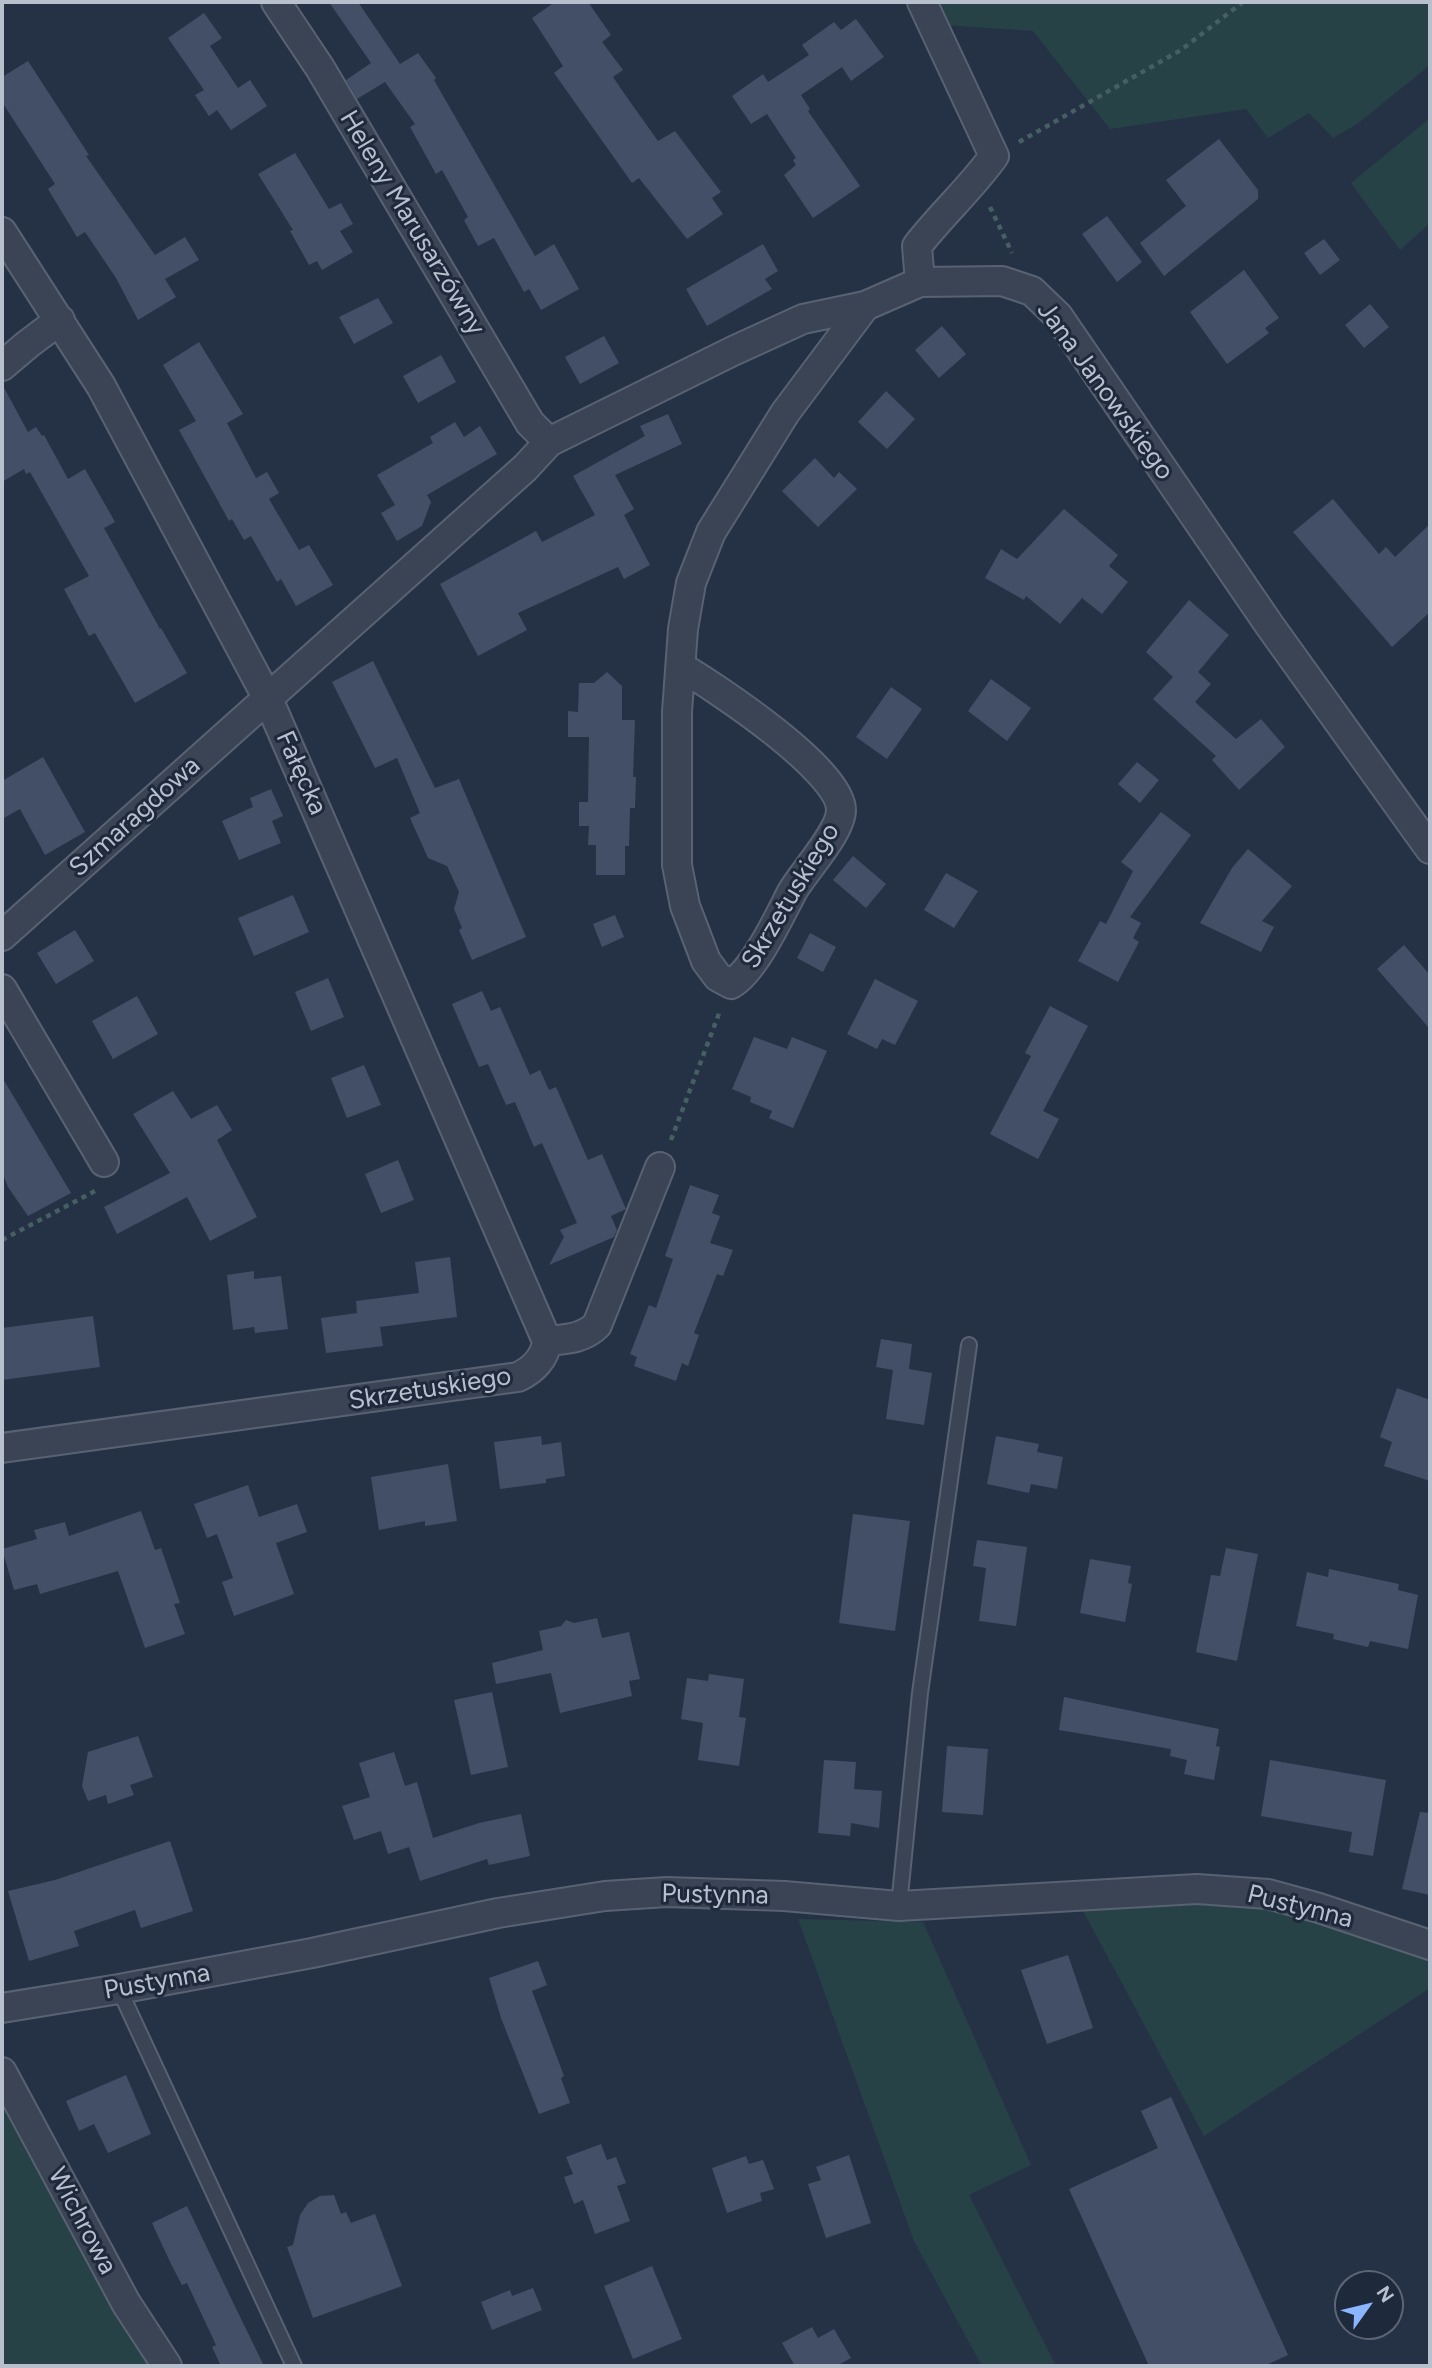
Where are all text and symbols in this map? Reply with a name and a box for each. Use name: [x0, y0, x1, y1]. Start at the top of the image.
street label: Heleny Marusarzówny: [333, 105, 491, 341]
street label: Jana Janowskiego: [1030, 296, 1180, 486]
street label: Fałęcka: [269, 726, 333, 820]
street label: Szmaragdowa: [63, 750, 207, 884]
street label: Skrzetuskiego: [735, 818, 847, 974]
street label: Skrzetuskiego: [347, 1361, 513, 1417]
street label: Pustynna: [661, 1878, 769, 1912]
street label: Pustynna: [1244, 1879, 1356, 1935]
street label: Pustynna: [101, 1957, 213, 2007]
street label: Wichrowa: [41, 2162, 123, 2280]
north arrow: [1334, 2270, 1404, 2340]
text: N: [1372, 2282, 1399, 2307]

